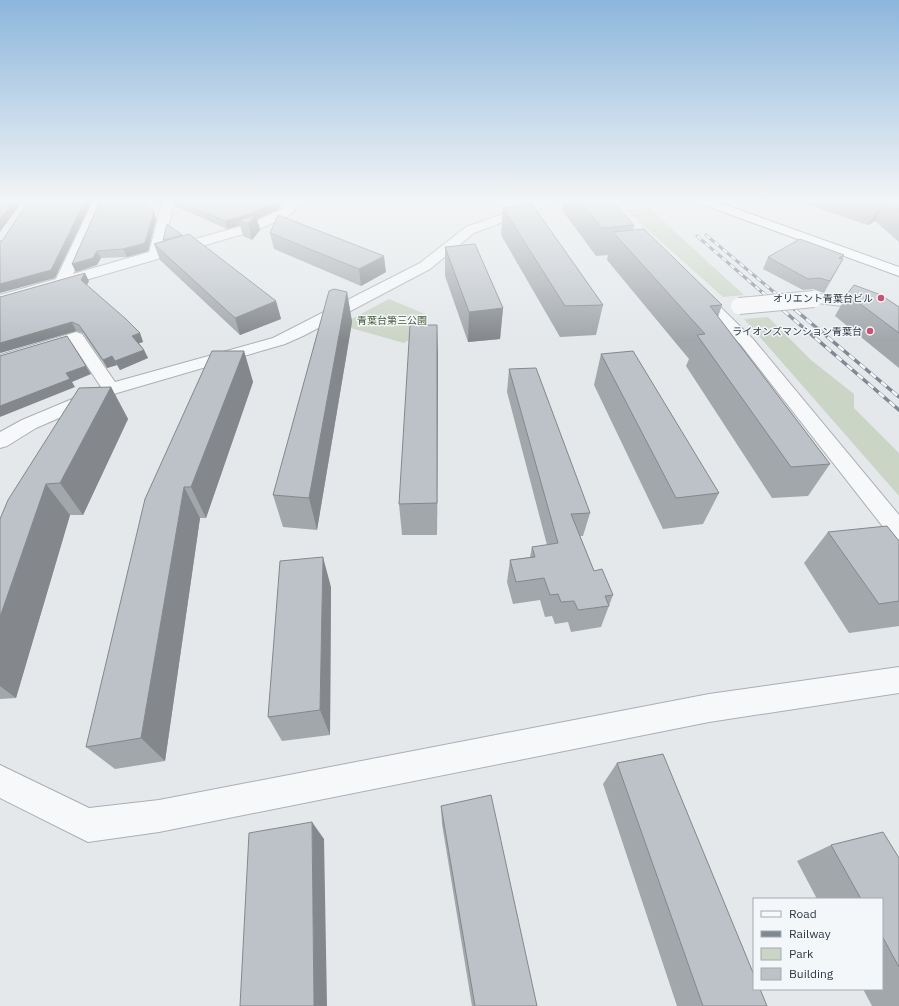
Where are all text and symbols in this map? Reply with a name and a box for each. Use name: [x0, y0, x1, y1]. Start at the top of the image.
place label: オリエント青葉台ビル: [773, 292, 873, 305]
marker: オリエント青葉台ビル: [876, 293, 886, 303]
park label: 青葉台第三公園: [357, 314, 427, 327]
place label: ライオンズマンション青葉台: [732, 325, 862, 338]
marker: ライオンズマンション青葉台: [865, 326, 875, 336]
legend: [753, 898, 883, 990]
text: Road: [789, 906, 817, 921]
text: Railway: [789, 926, 831, 941]
text: Park: [789, 946, 814, 961]
text: Building: [789, 966, 834, 981]

